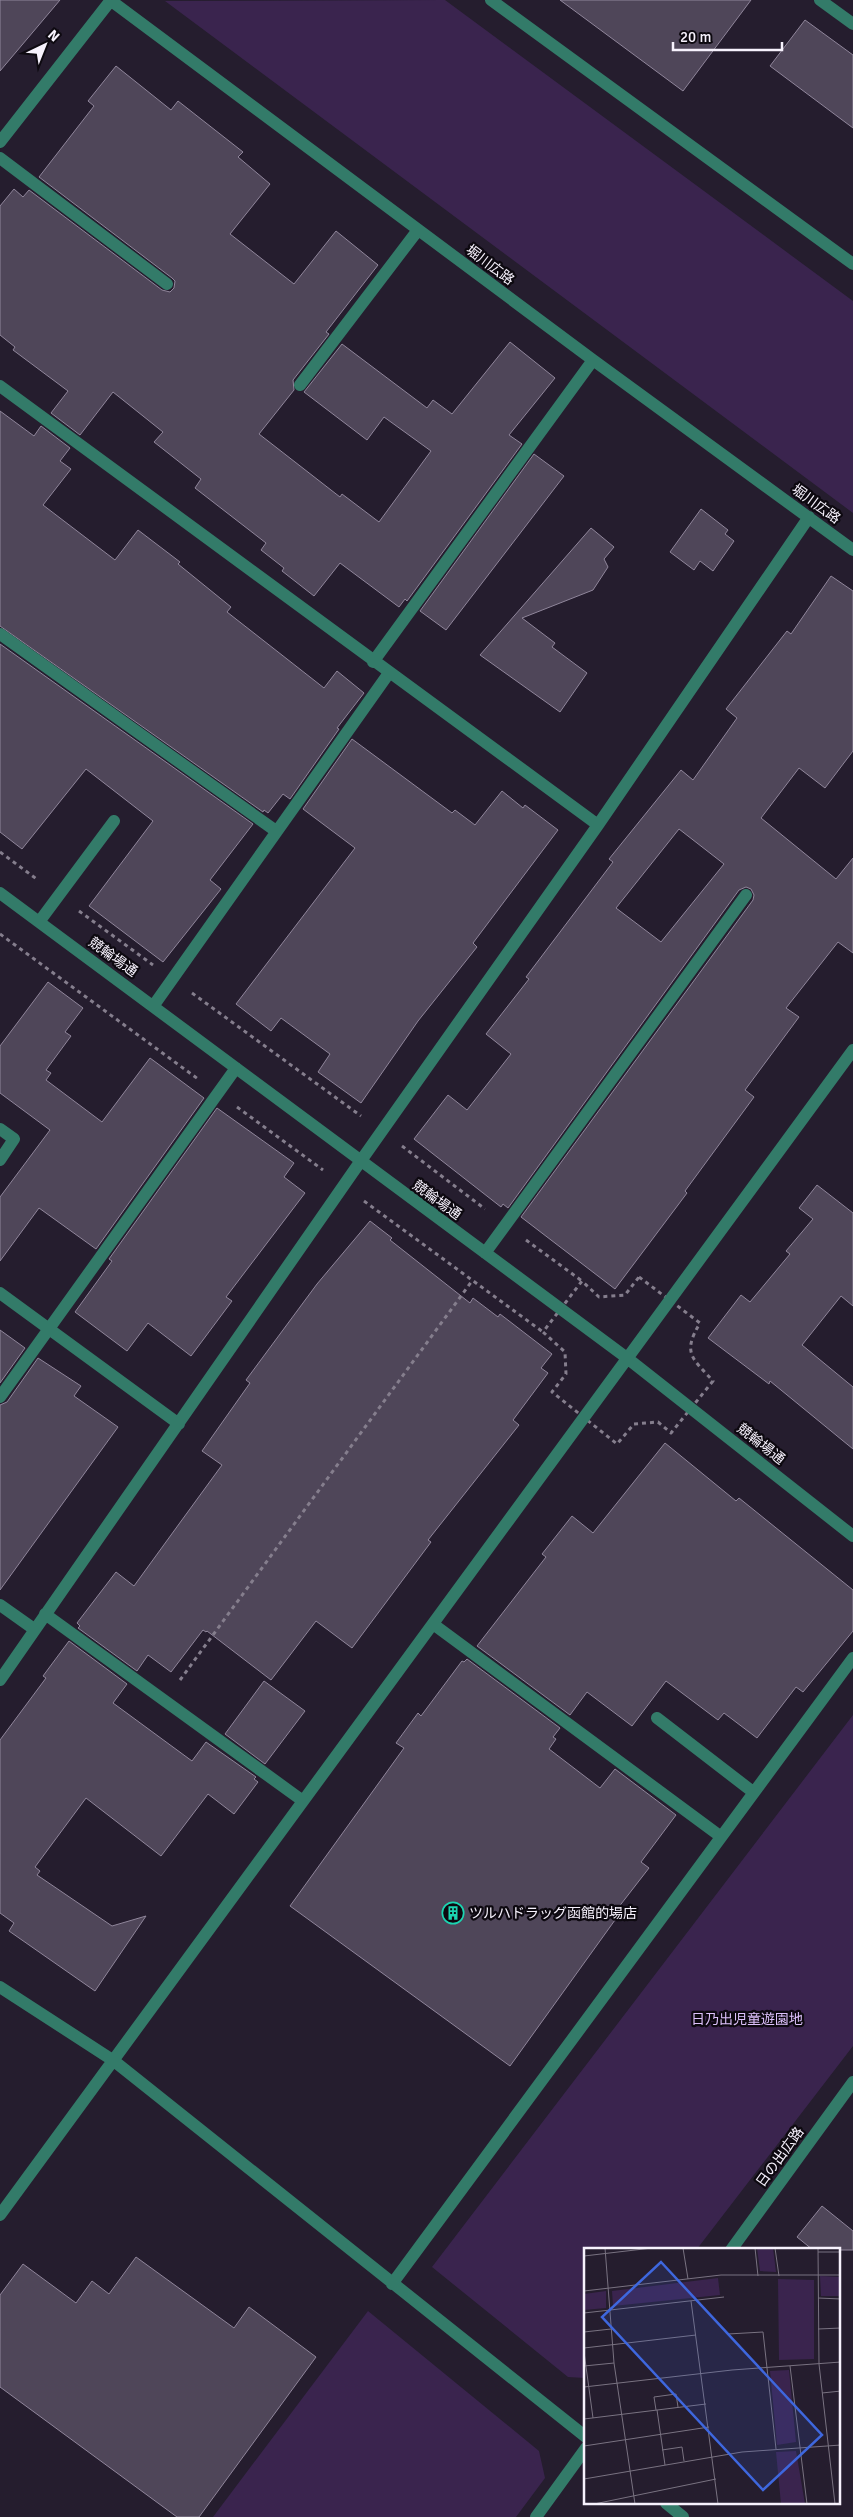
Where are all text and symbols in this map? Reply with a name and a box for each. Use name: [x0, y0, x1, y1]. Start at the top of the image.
north arrow: [20, 20, 70, 70]
scale bar: [673, 20, 782, 52]
text: N: [44, 26, 63, 45]
text: 20 m: [680, 28, 711, 46]
street label: 堀川広路: [463, 241, 517, 289]
street label: 堀川広路: [788, 481, 844, 527]
street label: 競輪場通: [85, 934, 141, 980]
street label: 競輪場通: [409, 1177, 465, 1223]
street label: 競輪場通: [734, 1420, 788, 1468]
building icon: ツルハドラッグ函館的場店: [441, 1901, 465, 1925]
place label: ツルハドラッグ函館的場店: [469, 1905, 637, 1922]
park label: 日乃出児童遊園地: [691, 2011, 803, 2028]
street label: 日の出広路: [753, 2124, 807, 2190]
inset map: [584, 2248, 840, 2504]

